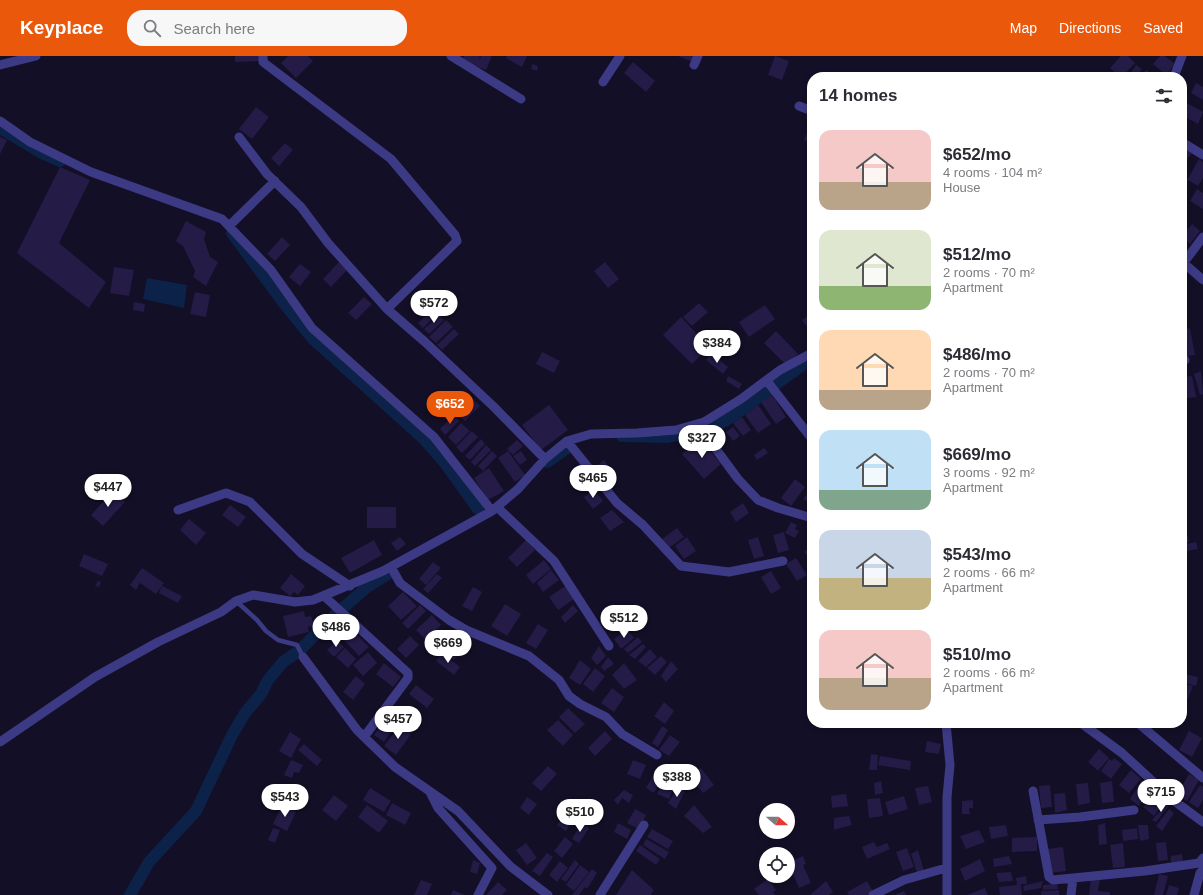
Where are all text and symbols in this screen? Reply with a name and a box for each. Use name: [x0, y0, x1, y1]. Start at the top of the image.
search box: [127, 10, 407, 46]
text: Keyplace: [20, 17, 103, 38]
icon: search: [141, 17, 163, 39]
text: Search here: [173, 20, 255, 37]
text: Map: [1010, 20, 1037, 36]
text: Directions: [1059, 20, 1121, 36]
text: Saved: [1143, 20, 1183, 36]
icon: filters: [1153, 85, 1175, 107]
text: 14 homes: [819, 86, 897, 105]
text: $652/mo: [943, 145, 1011, 164]
icon: home: [851, 146, 899, 194]
text: 4 rooms · 104 m²: [943, 165, 1042, 180]
text: House: [943, 180, 981, 195]
text: $512/mo: [943, 245, 1011, 264]
icon: home: [851, 246, 899, 294]
text: 2 rooms · 70 m²: [943, 265, 1035, 280]
text: Apartment: [943, 280, 1003, 295]
pin: $572: [410, 290, 458, 324]
text: $572: [420, 295, 448, 310]
pin: $384: [693, 330, 741, 364]
text: $384: [703, 335, 731, 350]
text: $486/mo: [943, 345, 1011, 364]
icon: home: [851, 346, 899, 394]
text: 2 rooms · 70 m²: [943, 365, 1035, 380]
text: Apartment: [943, 380, 1003, 395]
pin: $652: [426, 391, 474, 425]
text: $652: [436, 396, 464, 411]
pin: $327: [678, 425, 726, 459]
text: $327: [688, 430, 716, 445]
text: $669/mo: [943, 445, 1011, 464]
icon: home: [851, 446, 899, 494]
pin: $465: [569, 465, 617, 499]
text: 3 rooms · 92 m²: [943, 465, 1035, 480]
text: $465: [579, 470, 607, 485]
pin: $447: [84, 474, 132, 508]
text: $447: [94, 479, 122, 494]
text: Apartment: [943, 480, 1003, 495]
text: $543/mo: [943, 545, 1011, 564]
icon: home: [851, 546, 899, 594]
text: 2 rooms · 66 m²: [943, 565, 1035, 580]
text: Apartment: [943, 580, 1003, 595]
pin: $512: [600, 605, 648, 639]
text: $512: [610, 610, 638, 625]
pin: $486: [312, 614, 360, 648]
text: $486: [322, 619, 350, 634]
pin: $669: [424, 630, 472, 664]
text: $669: [434, 635, 462, 650]
text: $510/mo: [943, 645, 1011, 664]
icon: home: [851, 646, 899, 694]
text: 2 rooms · 66 m²: [943, 665, 1035, 680]
text: Apartment: [943, 680, 1003, 695]
pin: $457: [374, 706, 422, 740]
text: $457: [384, 711, 412, 726]
pin: $388: [653, 764, 701, 798]
text: $388: [663, 769, 691, 784]
pin: $715: [1137, 779, 1185, 813]
pin: $543: [261, 784, 309, 818]
text: $715: [1147, 784, 1175, 799]
text: $543: [271, 789, 299, 804]
pin: $510: [556, 799, 604, 833]
north arrow: [759, 803, 795, 839]
map controls: [759, 803, 795, 883]
text: $510: [566, 804, 594, 819]
button: locate: [759, 847, 795, 883]

